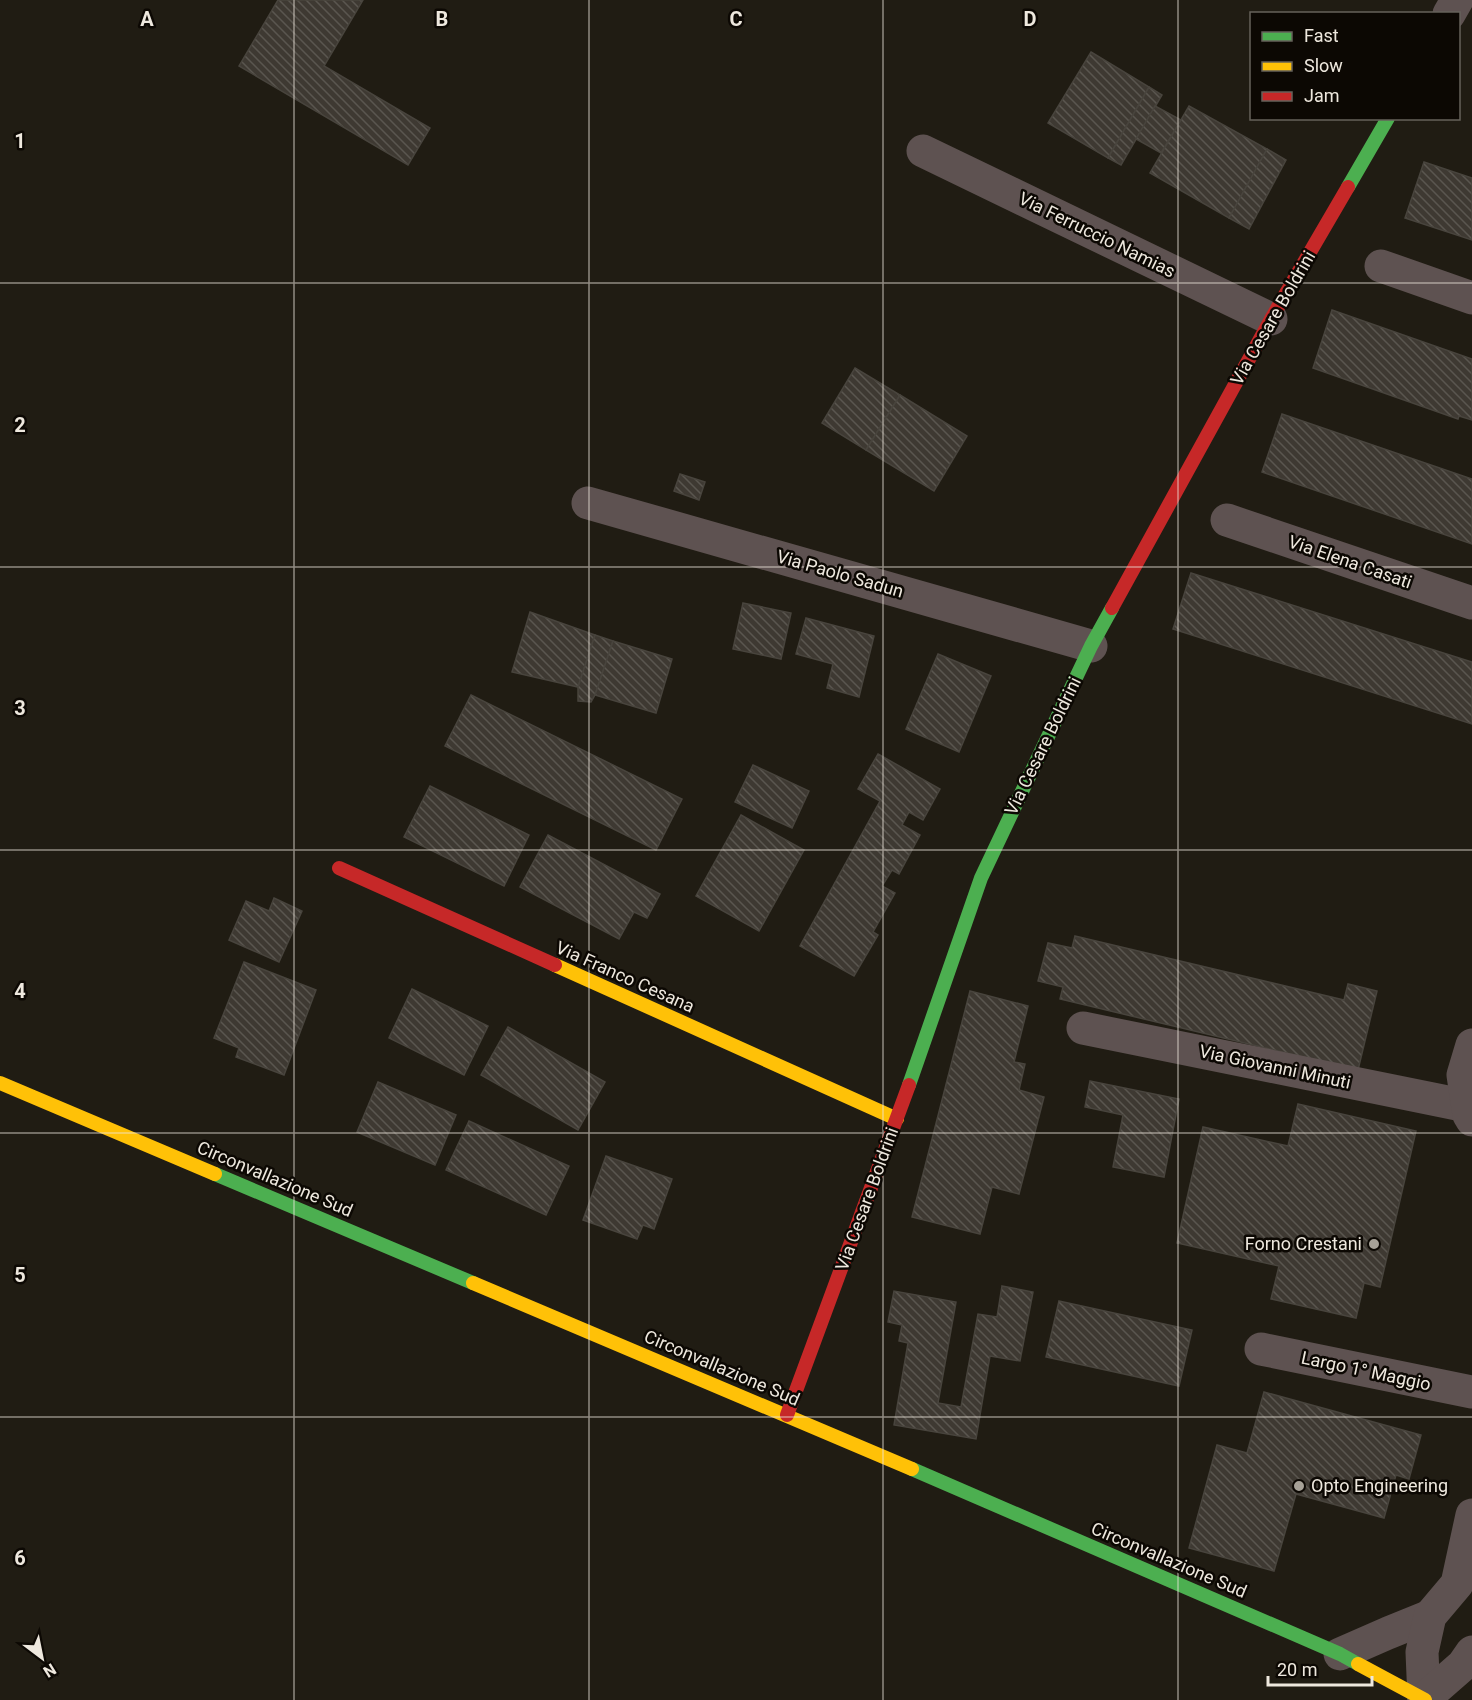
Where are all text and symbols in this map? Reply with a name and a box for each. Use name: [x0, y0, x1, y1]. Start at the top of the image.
text: A: [140, 7, 154, 31]
text: B: [436, 7, 448, 31]
text: C: [729, 7, 743, 31]
text: D: [1024, 7, 1037, 31]
legend: [1250, 12, 1460, 120]
text: Fast: [1304, 25, 1339, 46]
text: Slow: [1304, 55, 1343, 76]
text: Jam: [1304, 85, 1340, 106]
text: 1: [14, 129, 26, 153]
street label: Via Ferruccio Namias: [1016, 188, 1179, 282]
street label: Via Cesare Boldrini: [1226, 247, 1319, 388]
text: 2: [14, 413, 26, 437]
street label: Via Elena Casati: [1286, 531, 1415, 593]
street label: Via Paolo Sadun: [774, 545, 906, 602]
street label: Via Cesare Boldrini: [1000, 673, 1085, 818]
text: 3: [14, 696, 26, 720]
street label: Via Franco Cesana: [553, 937, 698, 1017]
text: 4: [14, 979, 26, 1003]
street label: Via Giovanni Minuti: [1198, 1040, 1353, 1093]
street label: Via Cesare Boldrini: [831, 1124, 902, 1273]
street label: Circonvallazione Sud: [194, 1136, 356, 1221]
place label: Forno Crestani: [1245, 1233, 1362, 1254]
marker: Forno Crestani: [1367, 1237, 1381, 1251]
text: 5: [14, 1263, 26, 1287]
street label: Circonvallazione Sud: [641, 1325, 803, 1410]
street label: Largo 1° Maggio: [1299, 1347, 1433, 1394]
place label: Opto Engineering: [1311, 1475, 1448, 1496]
marker: Opto Engineering: [1292, 1479, 1306, 1493]
street label: Circonvallazione Sud: [1088, 1517, 1250, 1602]
text: 6: [14, 1546, 26, 1570]
north arrow: [12, 1628, 72, 1688]
scale bar: [1268, 1649, 1372, 1687]
text: N: [40, 1659, 60, 1681]
text: 20 m: [1277, 1659, 1317, 1680]

